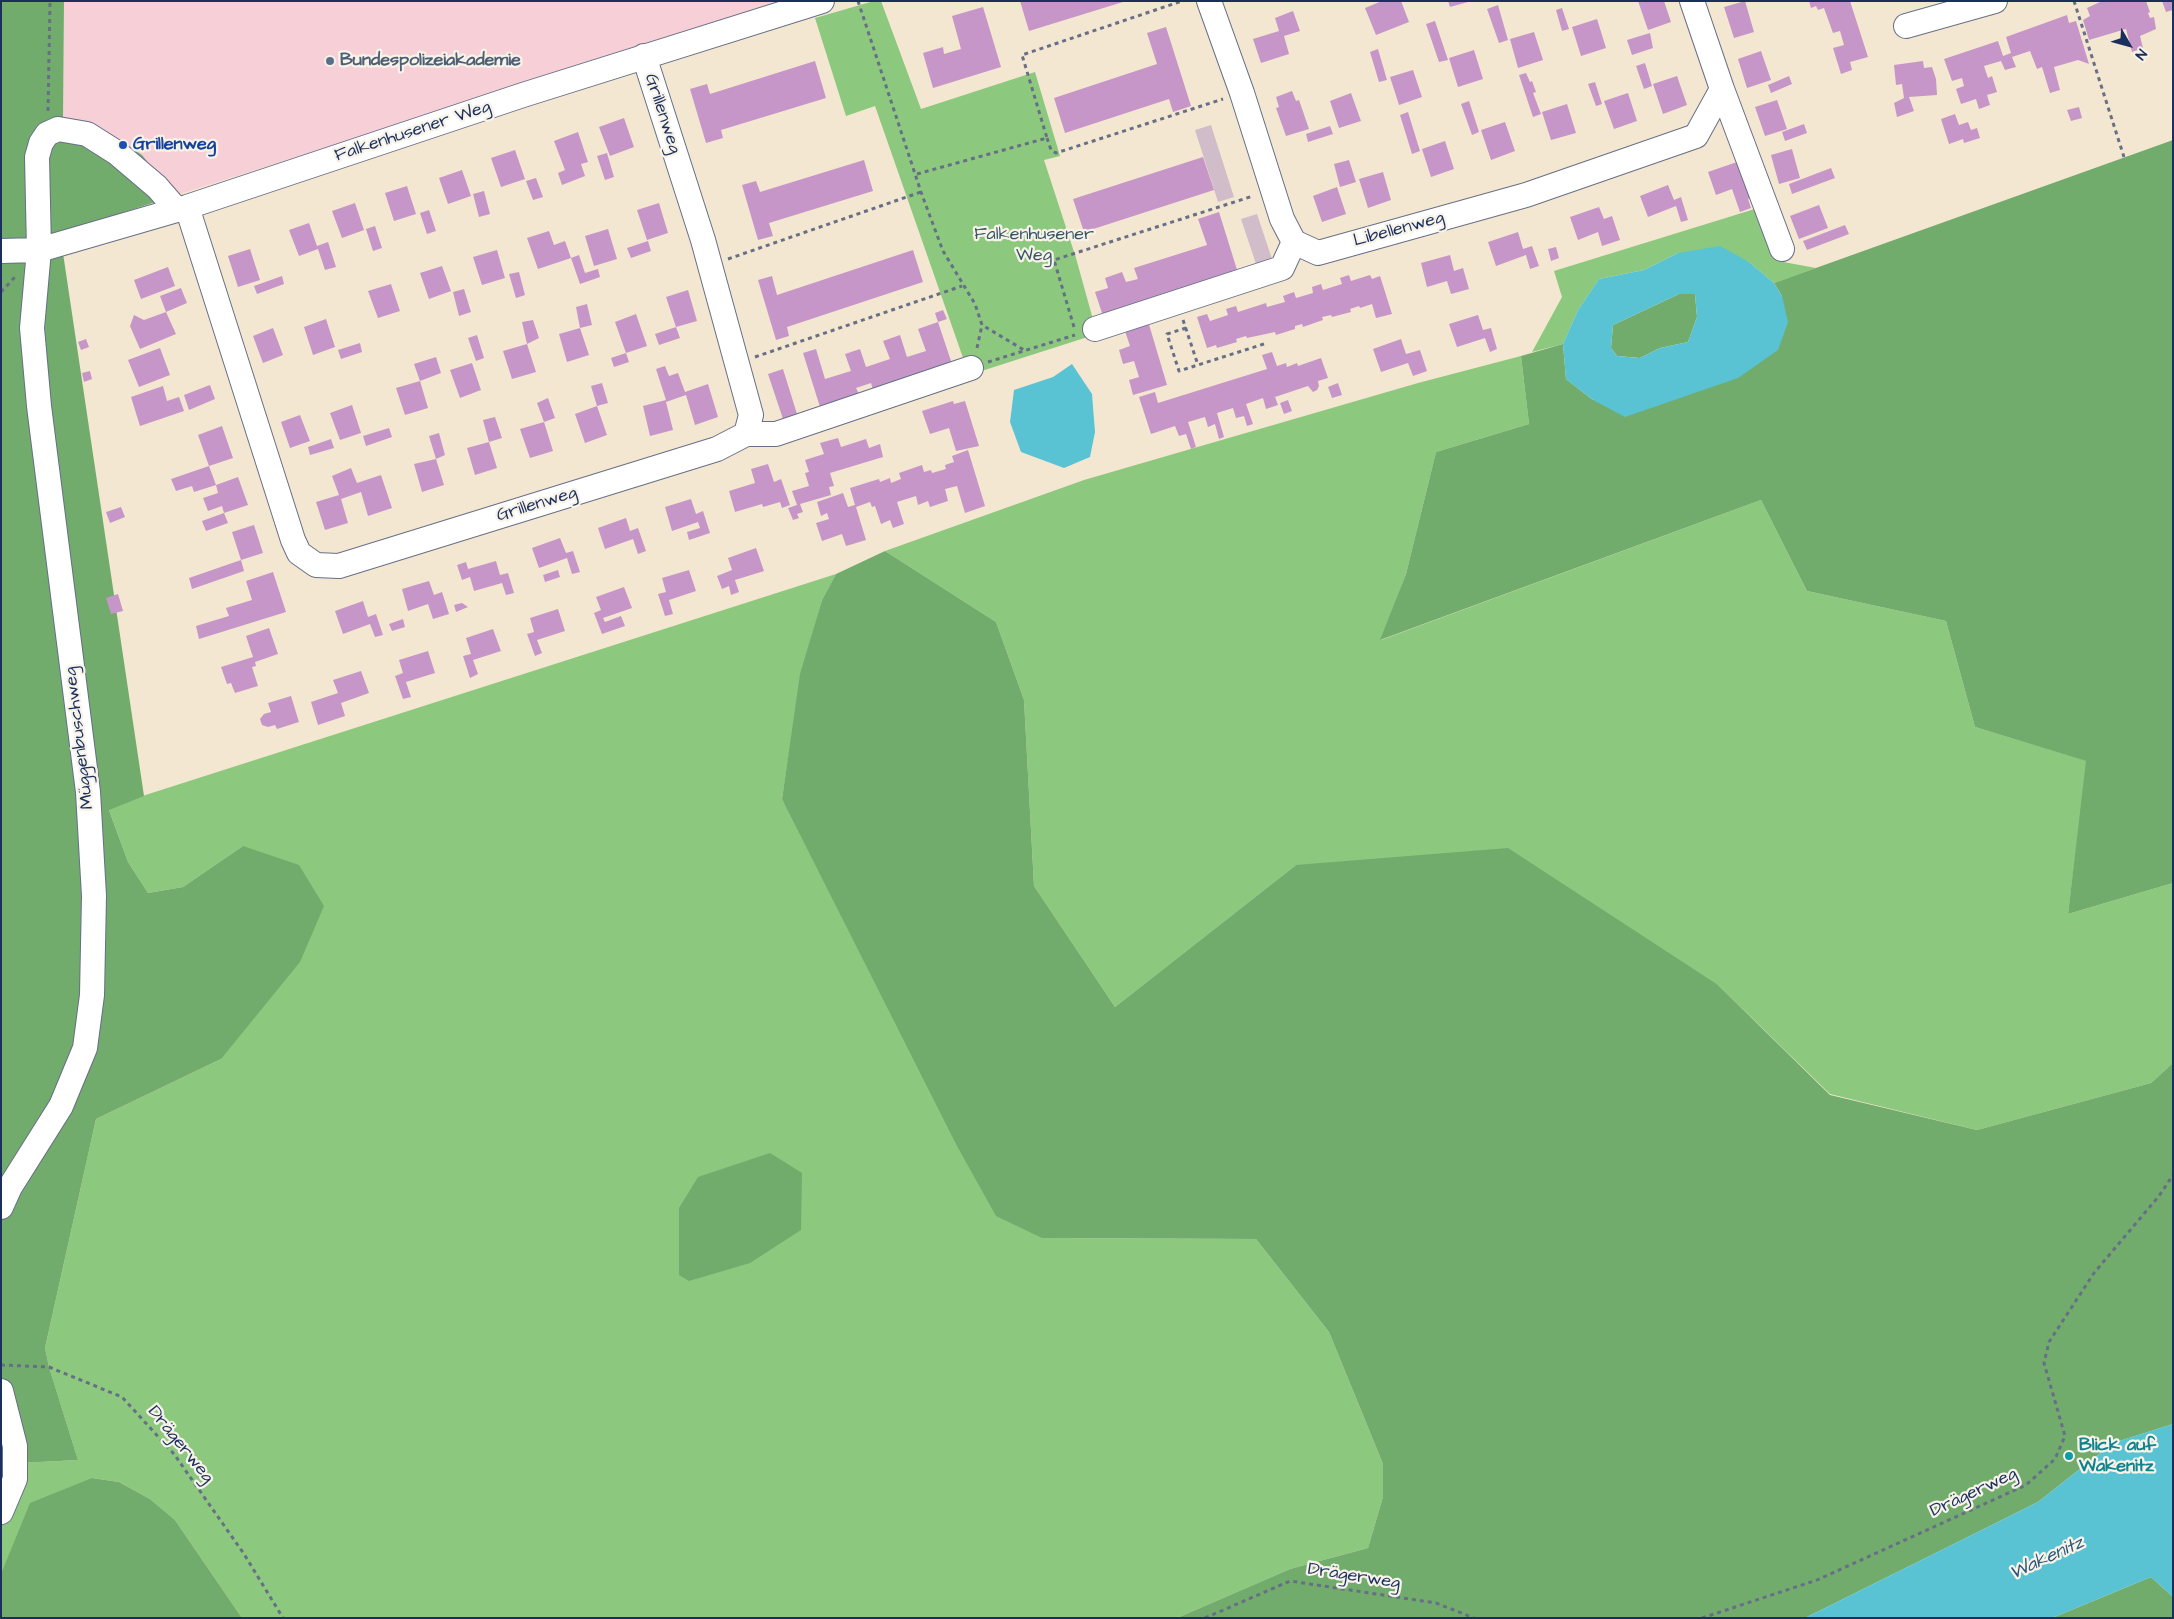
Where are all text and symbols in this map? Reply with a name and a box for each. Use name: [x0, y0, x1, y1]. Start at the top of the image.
north arrow: [2104, 20, 2154, 70]
text: N: [2130, 45, 2151, 64]
place label: Bundespolizeiakademie: [340, 50, 521, 72]
marker: Bundespolizeiakademie: [324, 55, 336, 67]
street label: Grillenweg: [639, 71, 685, 157]
street label: Falkenhusener Weg: [332, 97, 494, 167]
place label: Grillenweg: [133, 134, 216, 156]
marker: Grillenweg: [117, 139, 129, 151]
street label: Libellenweg: [1351, 208, 1447, 252]
park label: Falkenhusener Weg: [974, 224, 1094, 266]
street label: Grillenweg: [494, 483, 580, 527]
street label: Müggenbuschweg: [61, 665, 99, 811]
street label: Drägerweg: [142, 1402, 218, 1488]
place label: Blick auf Wakenitz: [2079, 1435, 2156, 1478]
marker: Blick auf Wakenitz: [2063, 1450, 2075, 1462]
street label: Drägerweg: [1927, 1463, 2021, 1523]
water label: Wakenitz: [2006, 1532, 2088, 1586]
street label: Drägerweg: [1306, 1559, 1402, 1595]

